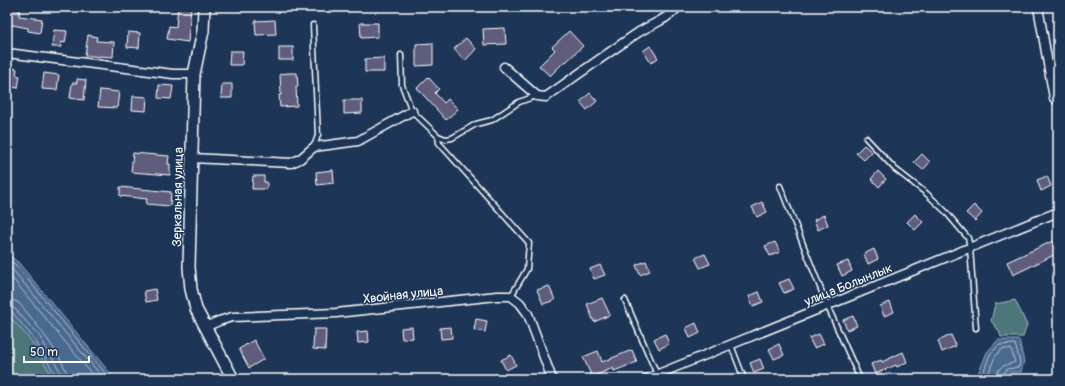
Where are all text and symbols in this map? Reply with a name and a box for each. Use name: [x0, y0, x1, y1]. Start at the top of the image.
street label: Зеркальная улица: [169, 147, 187, 247]
street label: улица Болынлык: [801, 260, 895, 310]
street label: Хвойная улица: [362, 283, 444, 307]
scale bar: [24, 338, 89, 364]
text: 50 m: [30, 345, 58, 360]

